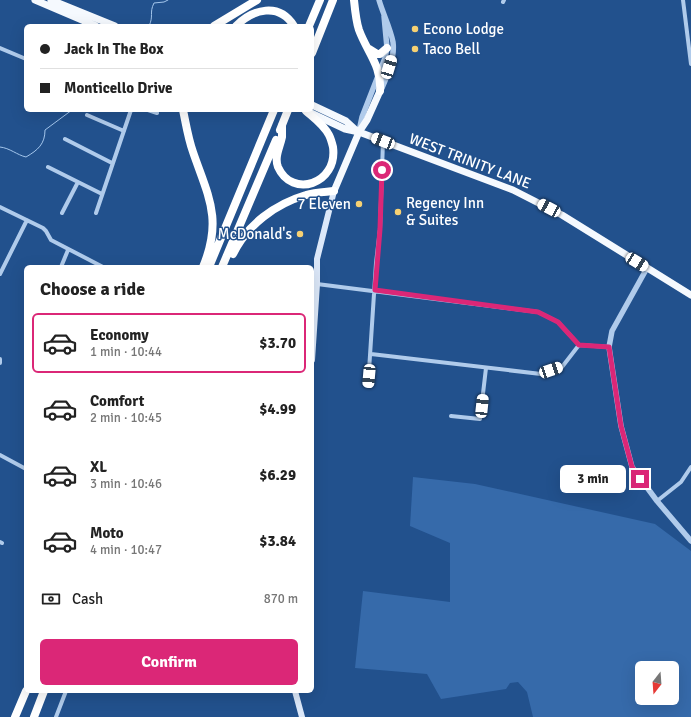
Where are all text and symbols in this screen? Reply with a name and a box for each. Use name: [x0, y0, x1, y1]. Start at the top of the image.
place label: Econo Lodge: [423, 20, 504, 38]
marker: Econo Lodge: [410, 24, 420, 34]
text: Jack In The Box: [64, 40, 163, 58]
place label: Taco Bell: [423, 40, 480, 58]
marker: Taco Bell: [410, 44, 420, 54]
car: [380, 54, 398, 80]
text: Monticello Drive: [64, 79, 172, 97]
street label: WEST TRINITY LANE: [407, 129, 533, 193]
car: [370, 131, 396, 151]
route start: [373, 161, 391, 179]
place label: Regency Inn & Suites: [406, 194, 484, 229]
place label: 7 Eleven: [297, 195, 351, 213]
car: [536, 197, 562, 219]
marker: 7 Eleven: [354, 199, 364, 209]
marker: Regency Inn & Suites: [393, 207, 403, 217]
place label: McDonald's: [218, 225, 292, 243]
marker: McDonald's: [295, 229, 305, 239]
car: [624, 251, 650, 273]
text: Choose a ride: [40, 278, 145, 300]
icon: car: [42, 325, 78, 361]
text: Economy: [90, 326, 149, 344]
text: $3.70: [259, 334, 296, 352]
text: 1 min · 10:44: [90, 344, 162, 360]
car: [538, 360, 564, 380]
car: [362, 364, 376, 388]
icon: car: [42, 391, 78, 427]
text: Comfort: [90, 392, 144, 410]
car: [475, 393, 489, 419]
text: $4.99: [259, 400, 296, 418]
text: 2 min · 10:45: [90, 410, 162, 426]
icon: car: [42, 457, 78, 493]
text: XL: [90, 458, 107, 476]
callout: 3 min: [560, 465, 626, 493]
text: $6.29: [259, 466, 296, 484]
route end: [631, 470, 649, 488]
text: 3 min: [577, 471, 609, 487]
text: 3 min · 10:46: [90, 476, 162, 492]
icon: car: [42, 523, 78, 559]
text: Moto: [90, 524, 124, 542]
text: $3.84: [259, 532, 296, 550]
text: 4 min · 10:47: [90, 542, 162, 558]
icon: cash: [40, 588, 62, 610]
text: Cash: [72, 590, 103, 608]
text: 870 m: [264, 591, 298, 607]
button: Confirm: [40, 639, 298, 685]
north arrow: [635, 661, 679, 705]
map controls: [635, 661, 679, 705]

